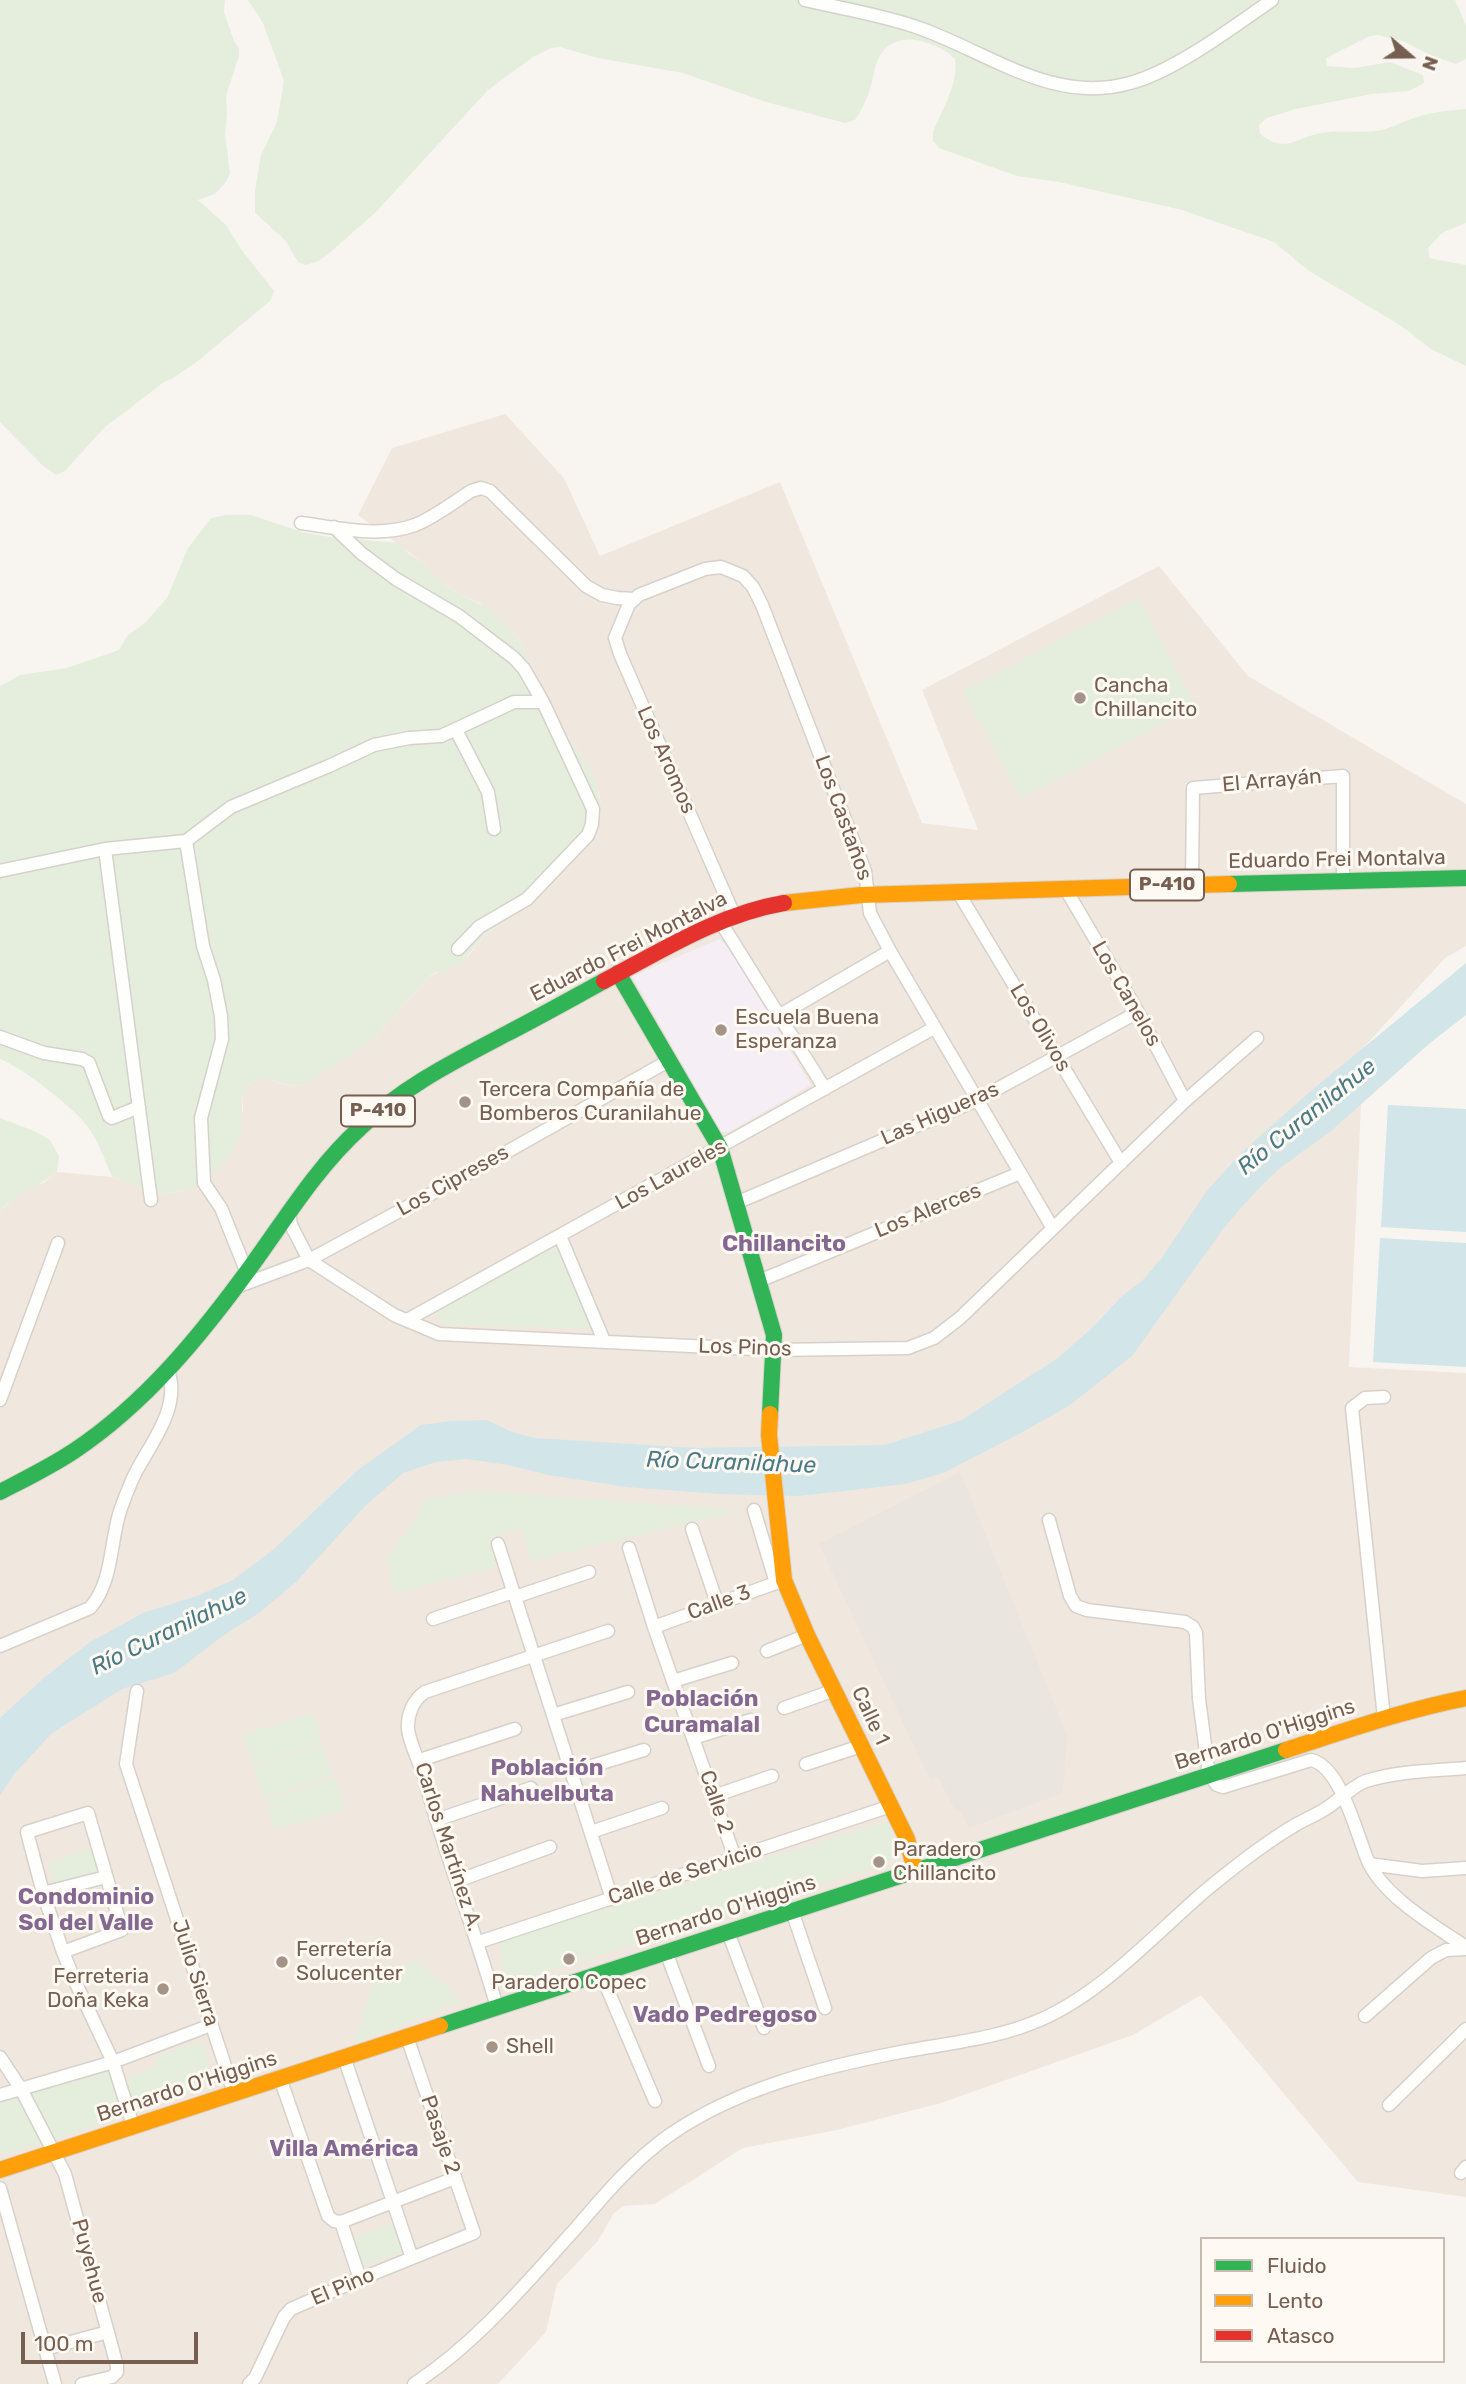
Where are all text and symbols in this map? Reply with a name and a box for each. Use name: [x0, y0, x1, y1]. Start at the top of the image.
north arrow: [1375, 21, 1445, 91]
text: N: [1417, 53, 1443, 74]
place label: Cancha Chillancito: [1094, 673, 1197, 723]
marker: Cancha Chillancito: [1072, 690, 1088, 706]
street label: Los Aromos: [631, 702, 701, 818]
street label: Los Castaños: [809, 752, 877, 884]
street label: El Arrayán: [1221, 764, 1323, 798]
street label: Eduardo Frei Montalva: [1228, 846, 1446, 874]
road number: P-410: [1130, 870, 1204, 900]
street label: Eduardo Frei Montalva: [526, 886, 732, 1008]
street label: Los Canelos: [1086, 937, 1166, 1051]
street label: Los Olivos: [1004, 980, 1076, 1076]
place label: Escuela Buena Esperanza: [735, 1005, 879, 1055]
marker: Escuela Buena Esperanza: [713, 1022, 729, 1038]
water label: Río Curanilahue: [1232, 1053, 1382, 1181]
place label: Tercera Compañía de Bomberos Curanilahue: [479, 1077, 701, 1127]
street label: Las Higueras: [877, 1077, 1003, 1151]
marker: Tercera Compañía de Bomberos Curanilahue: [457, 1094, 473, 1110]
road number: P-410: [341, 1096, 415, 1126]
street label: Los Laureles: [611, 1134, 731, 1216]
street label: Los Cipreses: [393, 1140, 513, 1222]
street label: Los Alerces: [871, 1178, 985, 1244]
district label: Chillancito: [722, 1230, 846, 1258]
street label: Los Pinos: [698, 1334, 792, 1362]
water label: Río Curanilahue: [645, 1446, 817, 1480]
street label: Calle 3: [684, 1580, 754, 1626]
water label: Río Curanilahue: [86, 1582, 252, 1682]
street label: Calle 1: [846, 1683, 894, 1749]
district label: Población Curamalal: [644, 1685, 760, 1739]
street label: Bernardo O'Higgins: [1172, 1694, 1358, 1776]
district label: Población Nahuelbuta: [480, 1754, 614, 1808]
street label: Carlos Martínez A.: [409, 1760, 487, 1934]
street label: Calle 2: [694, 1767, 738, 1837]
street label: Calle de Servicio: [605, 1837, 765, 1911]
place label: Paradero Chillancito: [893, 1837, 996, 1887]
marker: Paradero Chillancito: [871, 1854, 887, 1870]
street label: Bernardo O'Higgins: [633, 1870, 819, 1952]
district label: Condominio Sol del Valle: [18, 1883, 154, 1937]
street label: Julio Sierra: [166, 1917, 224, 2029]
place label: Ferretería Solucenter: [296, 1937, 403, 1987]
marker: Paradero Copec: [561, 1951, 577, 1967]
marker: Ferretería Solucenter: [274, 1954, 290, 1970]
place label: Ferreteria Doña Keka: [47, 1964, 149, 2014]
place label: Paradero Copec: [491, 1970, 647, 1996]
marker: Ferreteria Doña Keka: [155, 1981, 171, 1997]
district label: Vado Pedregoso: [633, 2001, 817, 2029]
place label: Shell: [506, 2034, 554, 2060]
marker: Shell: [484, 2039, 500, 2055]
street label: Bernardo O'Higgins: [94, 2046, 280, 2128]
street label: Pasaje 2: [415, 2092, 465, 2178]
district label: Villa América: [269, 2135, 419, 2163]
street label: Puyehue: [66, 2216, 112, 2306]
legend: [1200, 2237, 1445, 2363]
text: Fluido: [1267, 2253, 1327, 2278]
street label: El Pino: [308, 2262, 378, 2312]
text: Lento: [1267, 2288, 1323, 2313]
scale bar: [24, 2318, 201, 2362]
text: Atasco: [1267, 2323, 1335, 2348]
text: 100 m: [34, 2331, 93, 2356]

